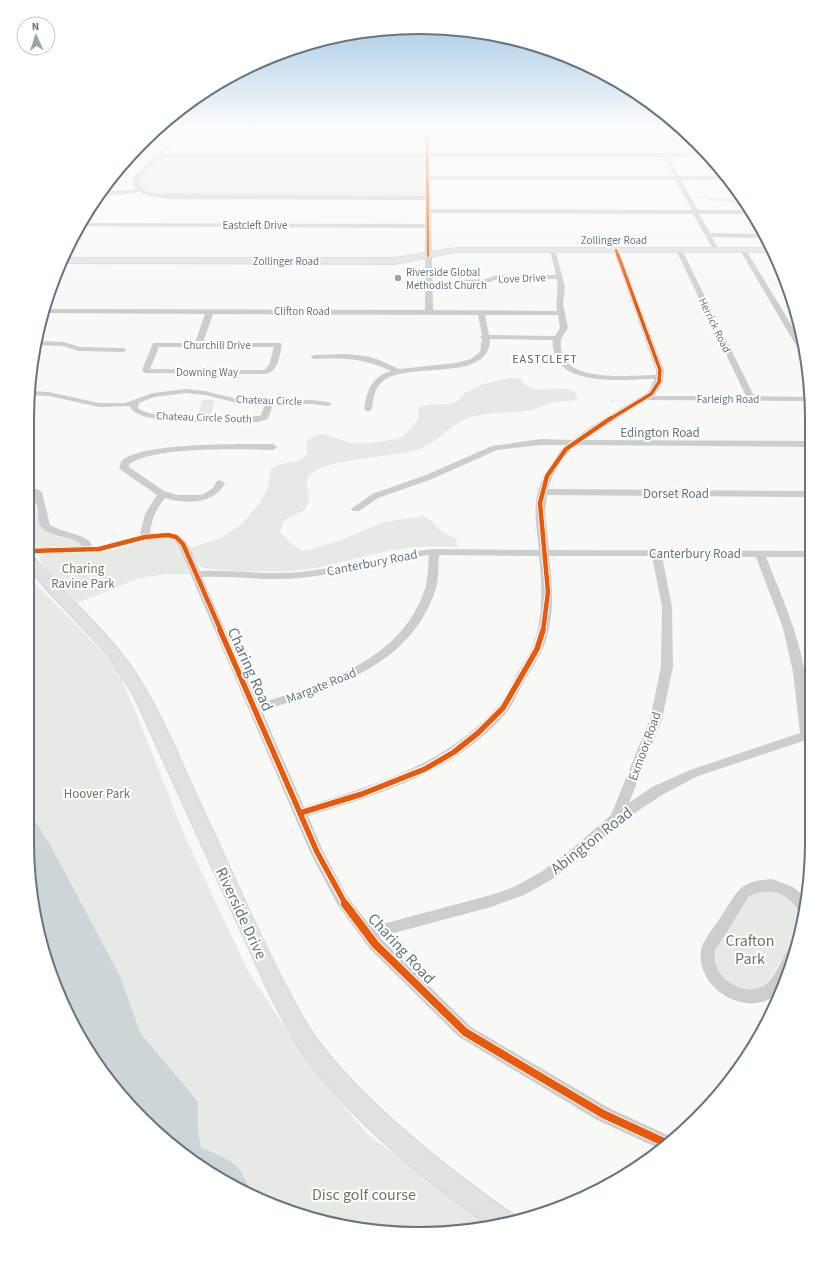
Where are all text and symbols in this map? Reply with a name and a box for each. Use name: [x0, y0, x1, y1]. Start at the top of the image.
north arrow: [16, 16, 56, 56]
text: N: [31, 19, 40, 34]
street label: Eastcleft Drive: [222, 218, 288, 233]
street label: Zollinger Road: [581, 233, 647, 248]
street label: Zollinger Road: [253, 254, 319, 269]
place label: Riverside Global Methodist Church: [406, 265, 487, 293]
street label: Love Drive: [498, 270, 547, 287]
marker: Riverside Global Methodist Church: [393, 273, 403, 283]
street label: Herrick Road: [695, 295, 734, 355]
street label: Clifton Road: [274, 304, 330, 319]
street label: Churchill Drive: [183, 338, 251, 353]
district label: EASTCLEFT: [512, 351, 578, 368]
street label: Downing Way: [176, 365, 238, 380]
street label: Chateau Circle: [236, 392, 303, 409]
street label: Farleigh Road: [697, 392, 759, 407]
street label: Chateau Circle South: [156, 408, 252, 427]
street label: Edington Road: [620, 424, 700, 442]
street label: Dorset Road: [643, 485, 709, 503]
street label: Canterbury Road: [325, 545, 419, 581]
street label: Canterbury Road: [649, 545, 741, 563]
park label: Charing Ravine Park: [51, 560, 115, 593]
street label: Charing Road: [222, 624, 278, 715]
street label: Margate Road: [284, 664, 359, 708]
street label: Exmoor Road: [624, 709, 666, 783]
park label: Hoover Park: [64, 785, 131, 803]
street label: Abington Road: [546, 802, 637, 880]
street label: Riverside Drive: [210, 864, 272, 963]
street label: Charing Road: [363, 908, 440, 989]
park label: Crafton Park: [725, 930, 775, 970]
park label: Disc golf course: [312, 1184, 416, 1206]

